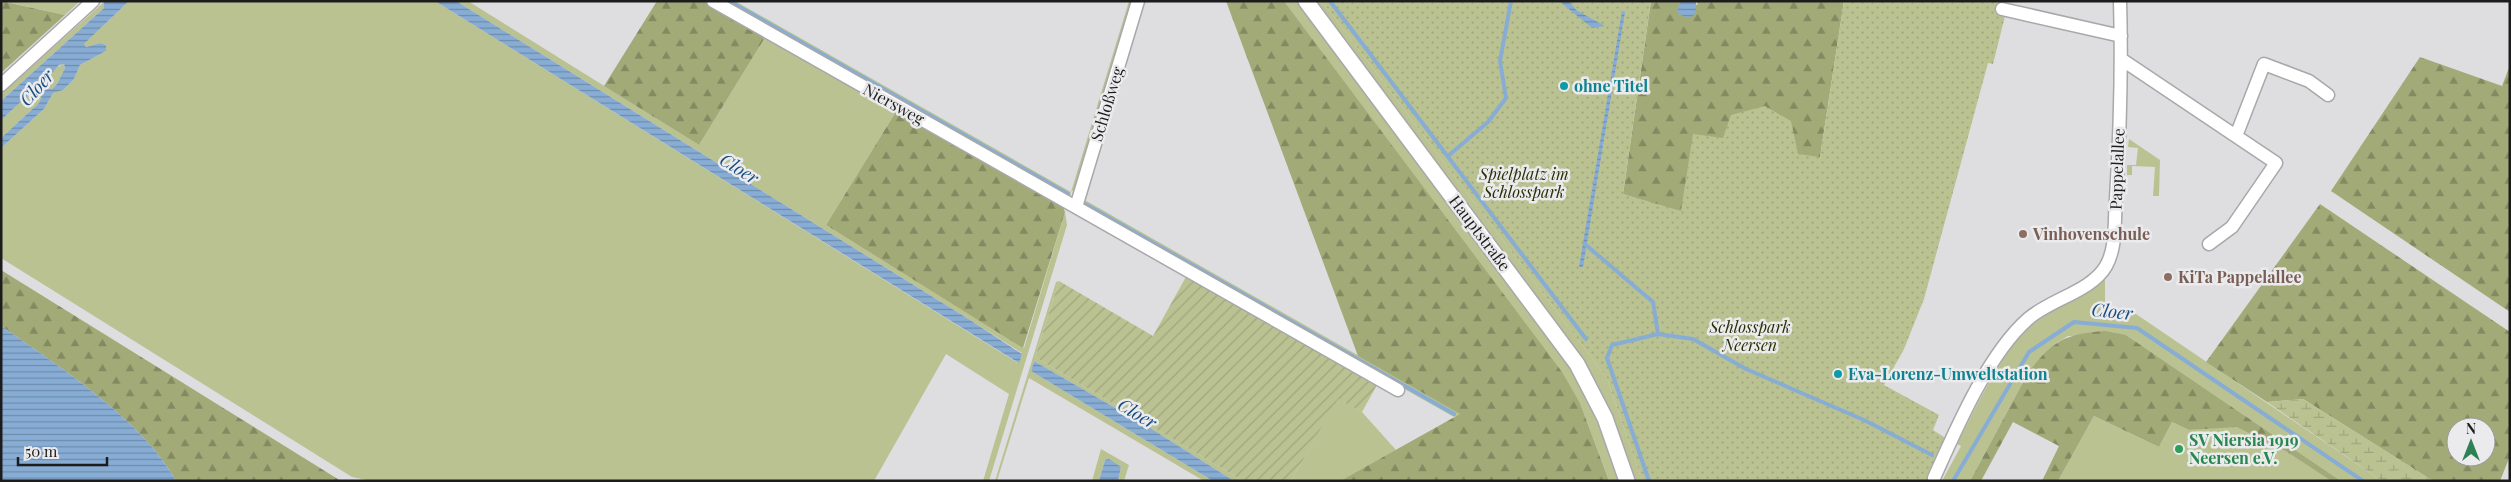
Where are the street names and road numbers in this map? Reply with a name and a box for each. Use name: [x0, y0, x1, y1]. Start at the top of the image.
street label: Schloßweg: [1085, 63, 1128, 144]
street label: Niersweg: [860, 78, 929, 129]
street label: Pappelallee: [2105, 128, 2128, 210]
street label: Hauptstraße: [1445, 191, 1516, 275]

